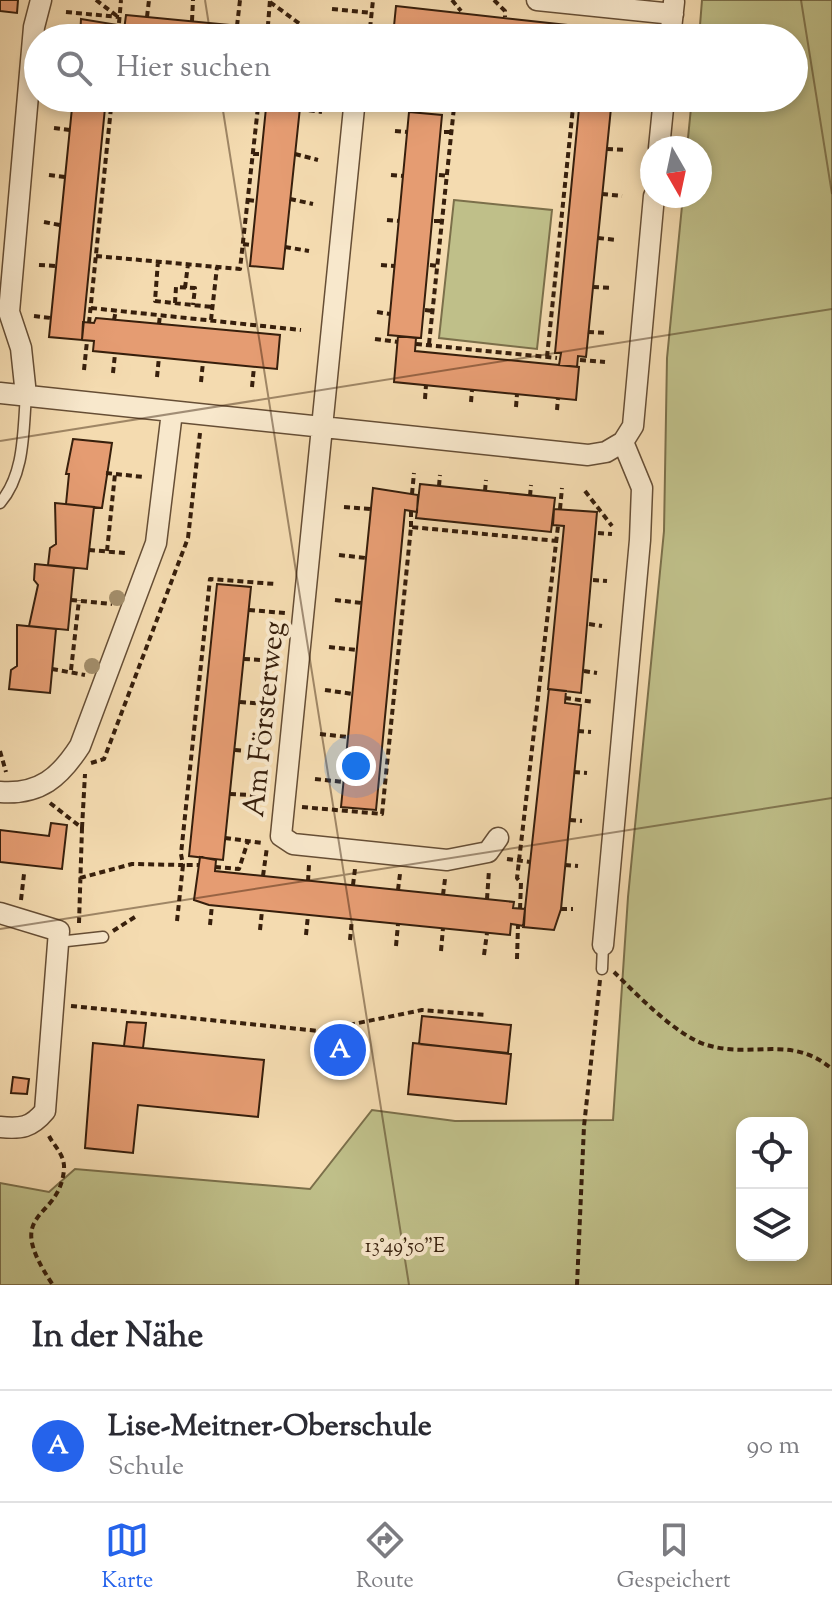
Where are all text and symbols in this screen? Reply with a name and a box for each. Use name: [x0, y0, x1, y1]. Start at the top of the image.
search box: [24, 24, 808, 112]
icon: search: [52, 46, 96, 90]
text: Hier suchen: [116, 47, 271, 90]
north arrow: [640, 136, 712, 208]
street label: Am Försterweg: [234, 619, 297, 819]
your location: [336, 746, 376, 786]
pin: A: [314, 1020, 366, 1080]
map controls: [736, 1117, 808, 1261]
button: locate: [736, 1117, 808, 1189]
button: layers: [736, 1189, 808, 1261]
text: 13°49'50"E: [365, 1233, 445, 1262]
text: In der Nähe: [32, 1313, 203, 1362]
text: Lise-Meitner-Oberschule: [108, 1406, 432, 1449]
text: A: [47, 1428, 69, 1465]
text: 90 m: [747, 1428, 800, 1465]
text: Schule: [108, 1449, 184, 1486]
tab: Karte: [101, 1518, 153, 1598]
tab: Route: [356, 1518, 414, 1598]
tab: Gespeichert: [617, 1518, 731, 1598]

